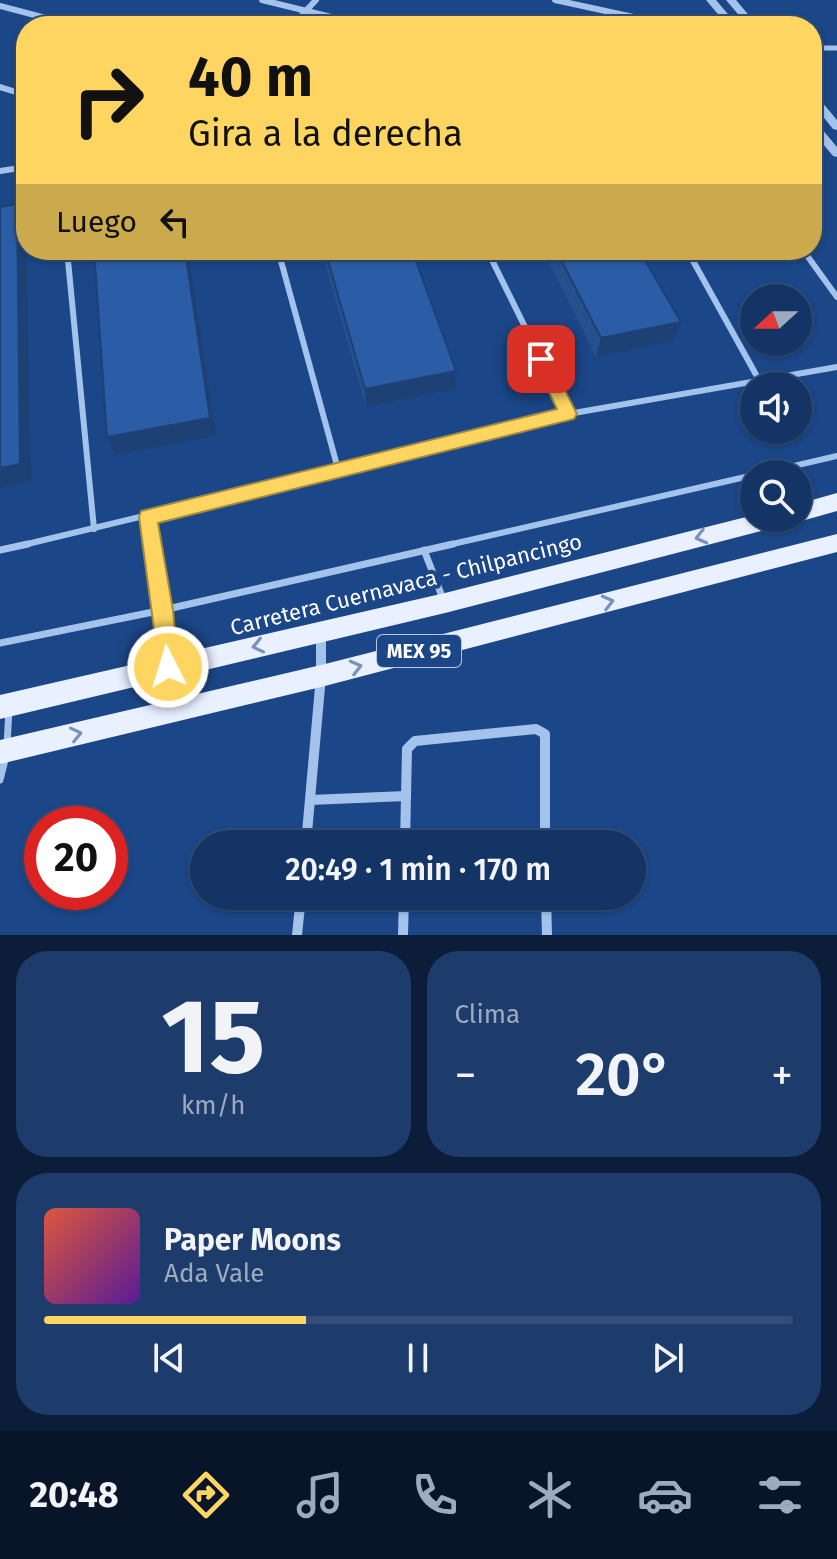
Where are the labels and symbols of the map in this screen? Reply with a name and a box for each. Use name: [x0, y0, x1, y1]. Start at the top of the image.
north arrow: [740, 284, 812, 356]
pin: [507, 325, 575, 393]
street label: Carretera Cuernavaca - Chilpancingo: [228, 528, 585, 641]
one-way arrow: [695, 528, 709, 545]
one-way arrow: [600, 594, 614, 611]
position arrow: [126, 625, 210, 709]
road number: MEX 95: [377, 635, 461, 667]
one-way arrow: [252, 637, 266, 654]
one-way arrow: [349, 659, 363, 676]
one-way arrow: [69, 726, 82, 743]
speed limit sign: 20: [24, 806, 128, 910]

